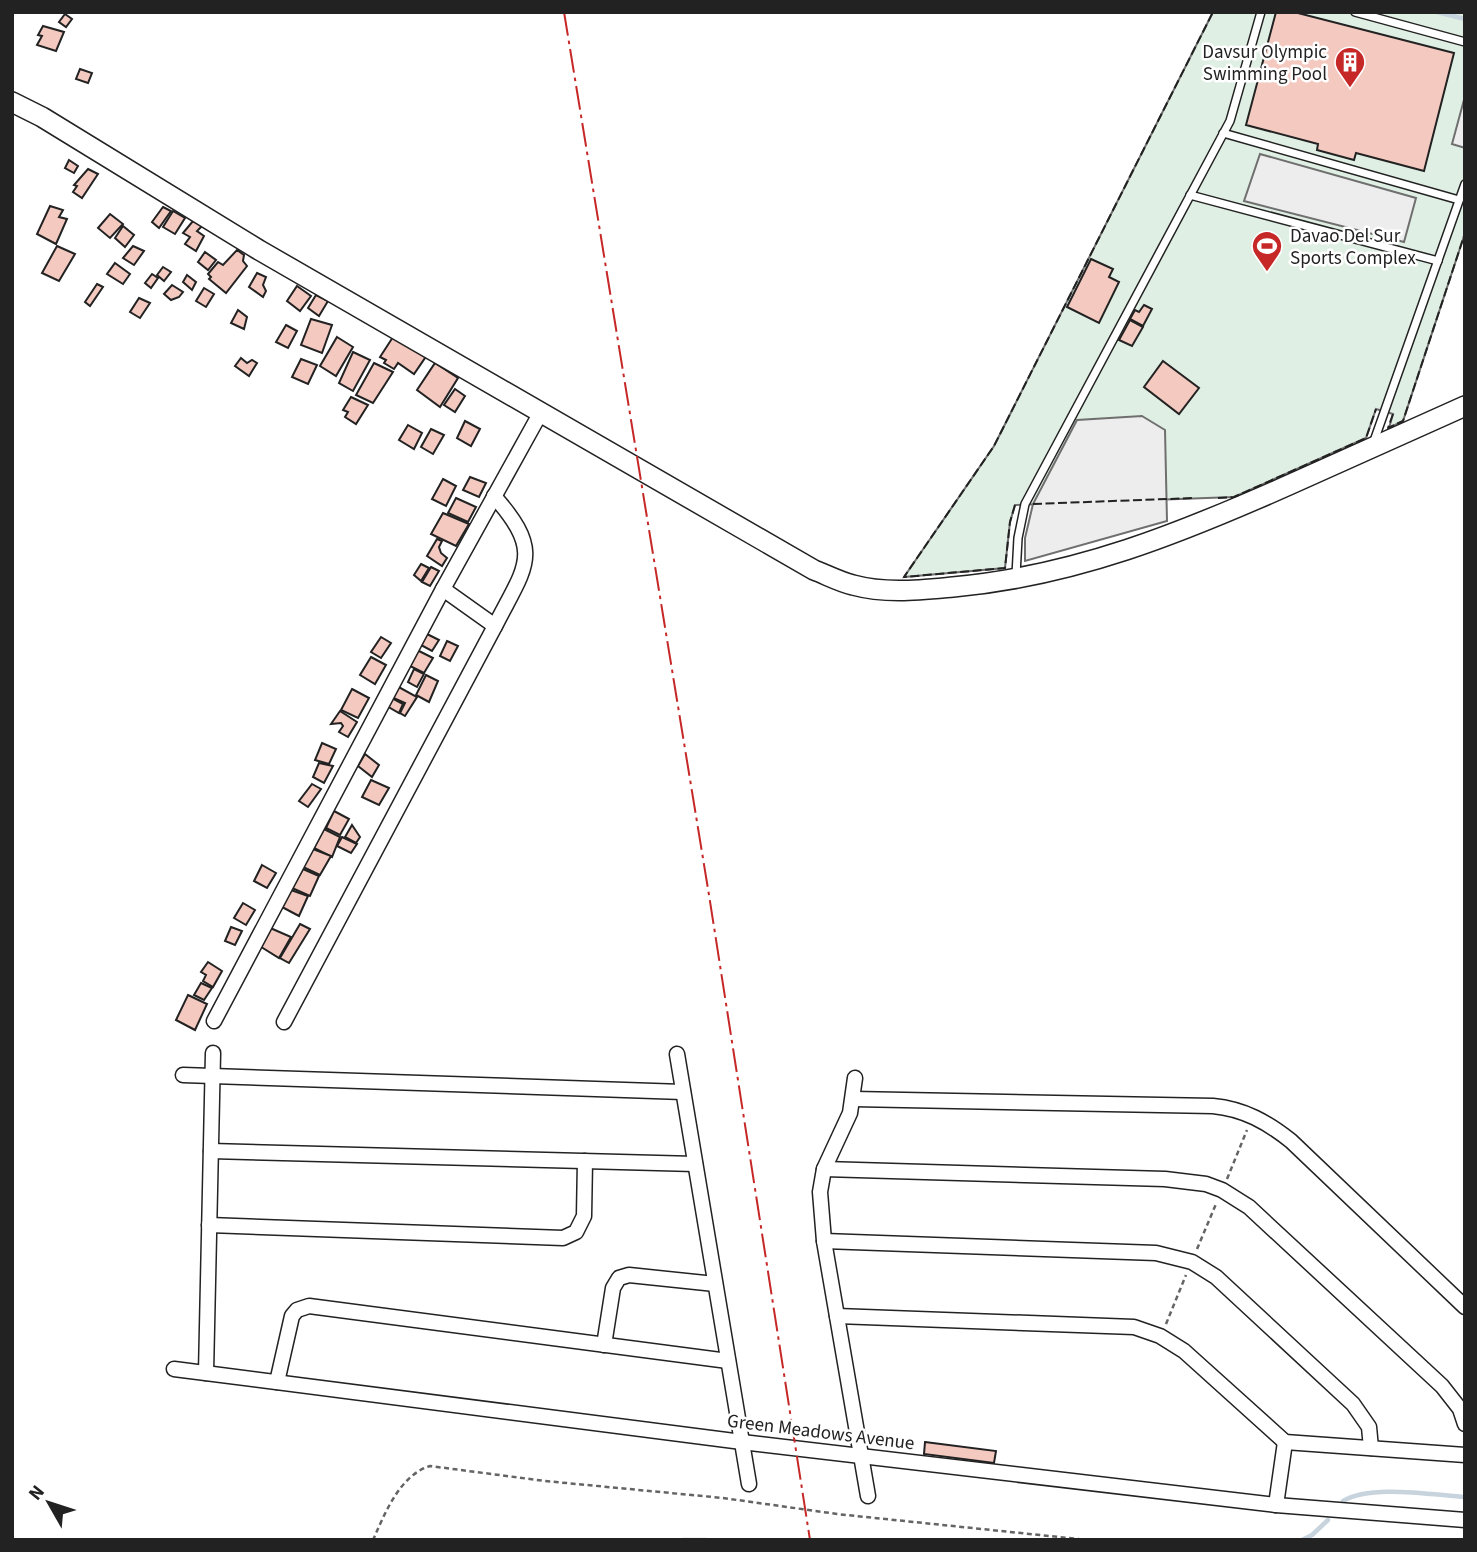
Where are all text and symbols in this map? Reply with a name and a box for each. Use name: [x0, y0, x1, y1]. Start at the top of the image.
place label: Davsur Olympic Swimming Pool: [1202, 39, 1327, 88]
building icon: Davsur Olympic Swimming Pool: [1333, 45, 1367, 89]
place label: Davao Del Sur Sports Complex: [1290, 223, 1416, 272]
sports icon: Davao Del Sur Sports Complex: [1250, 229, 1284, 273]
street label: Green Meadows Avenue: [726, 1408, 916, 1457]
north arrow: [14, 1468, 84, 1538]
text: N: [22, 1480, 51, 1507]

